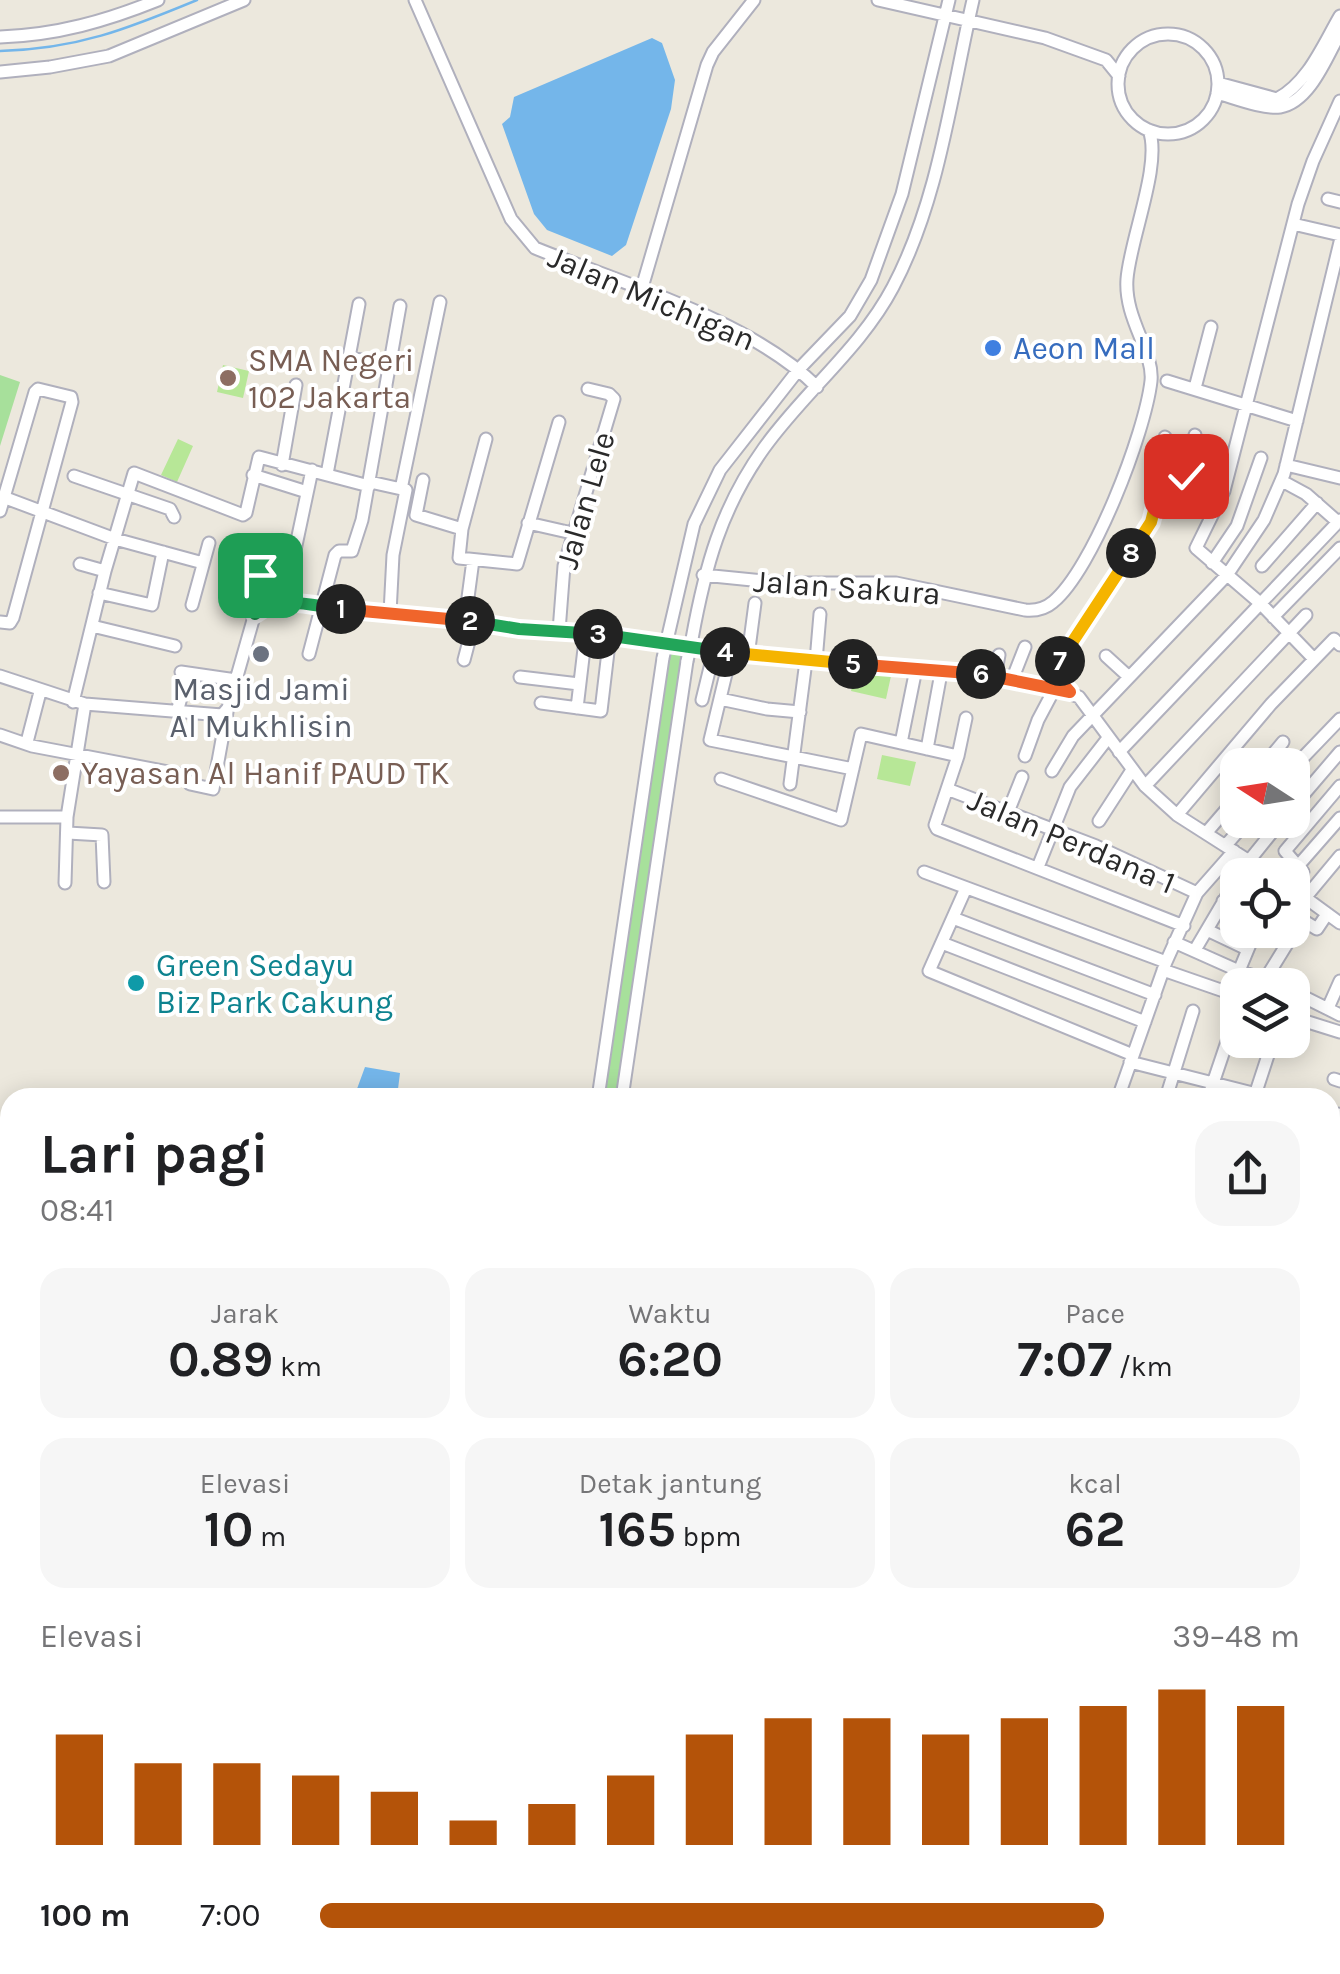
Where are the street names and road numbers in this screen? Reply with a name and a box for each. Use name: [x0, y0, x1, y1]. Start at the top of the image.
street label: Jalan Michigan: [543, 238, 761, 359]
street label: Jalan Lele: [548, 427, 623, 573]
street label: Jalan Sakura: [752, 563, 942, 612]
street label: Jalan Perdana 1: [963, 781, 1181, 902]

